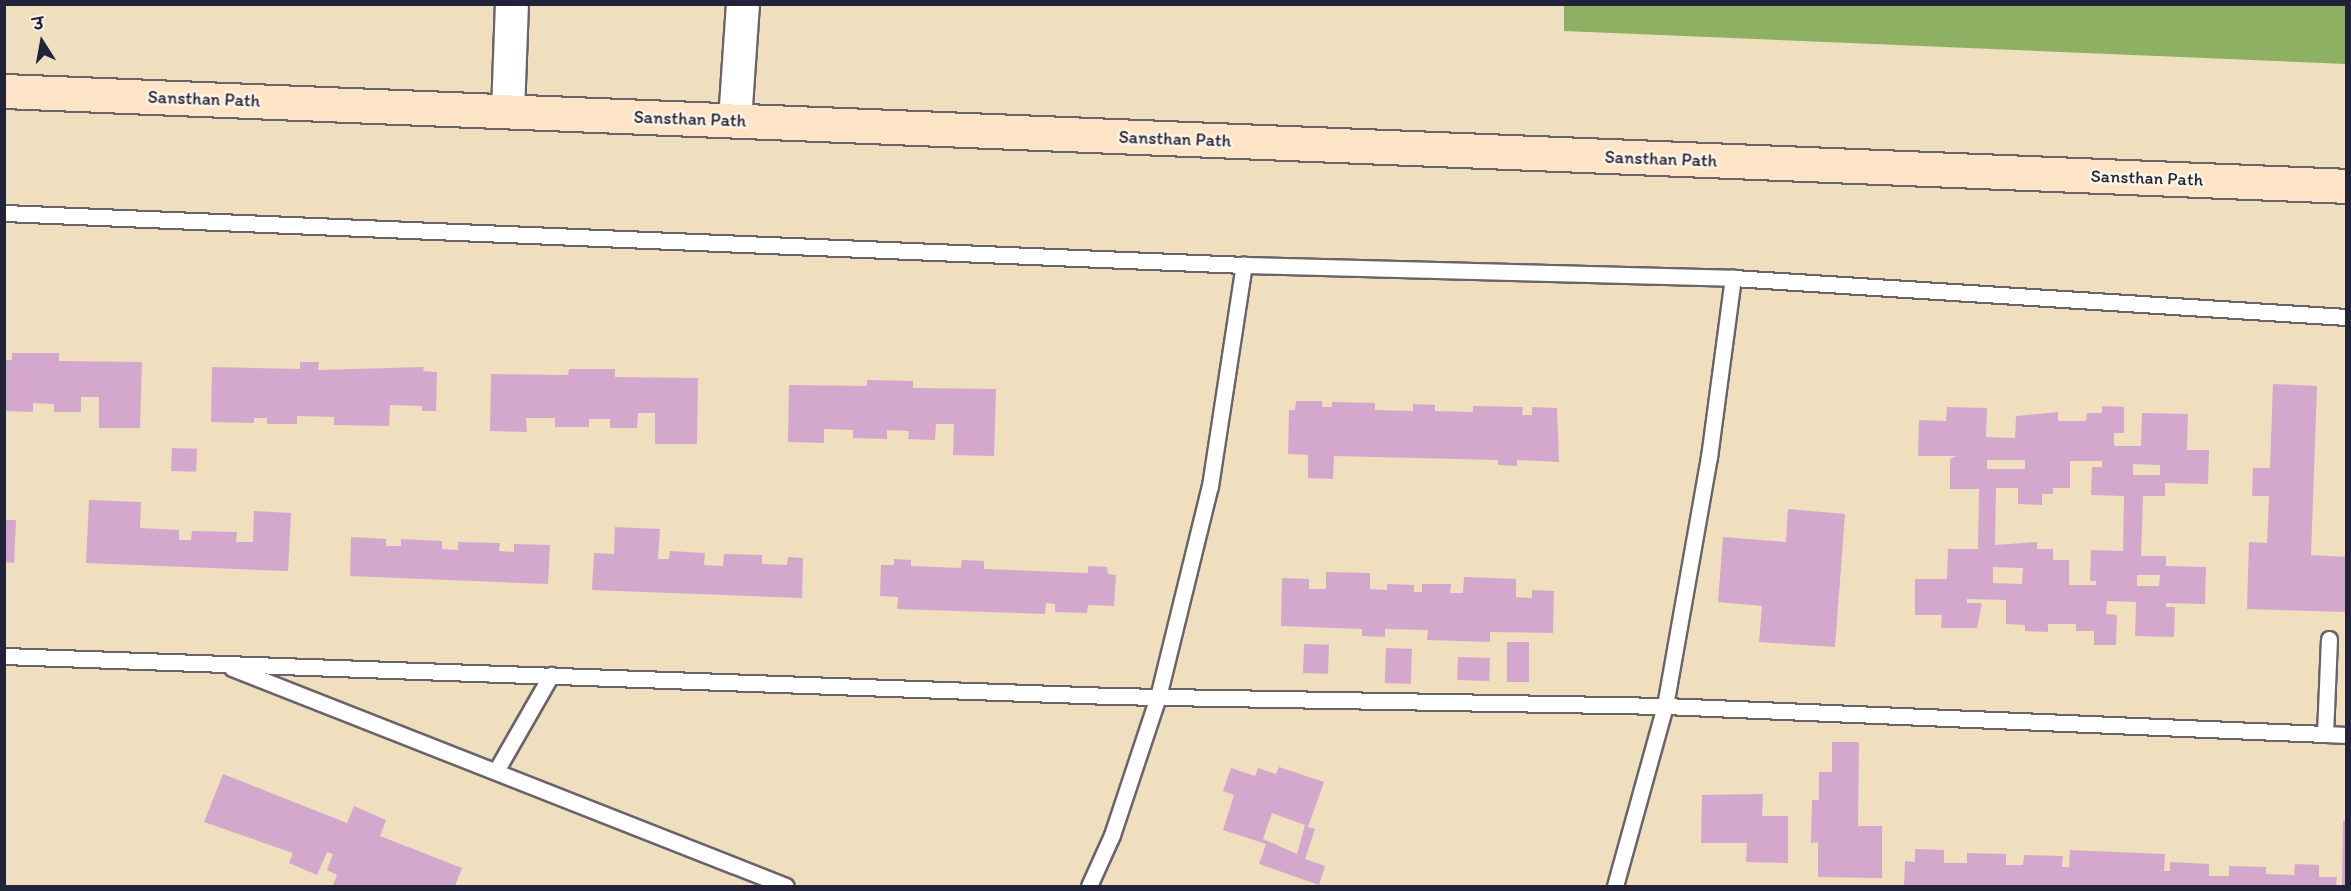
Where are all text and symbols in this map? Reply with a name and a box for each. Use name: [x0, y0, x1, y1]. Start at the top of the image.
north arrow: [12, 12, 72, 72]
text: उ: [31, 13, 46, 34]
street label: Sansthan Path: [148, 86, 260, 112]
street label: Sansthan Path: [634, 106, 746, 132]
street label: Sansthan Path: [1119, 126, 1231, 152]
street label: Sansthan Path: [1605, 146, 1717, 172]
street label: Sansthan Path: [2091, 165, 2203, 191]

